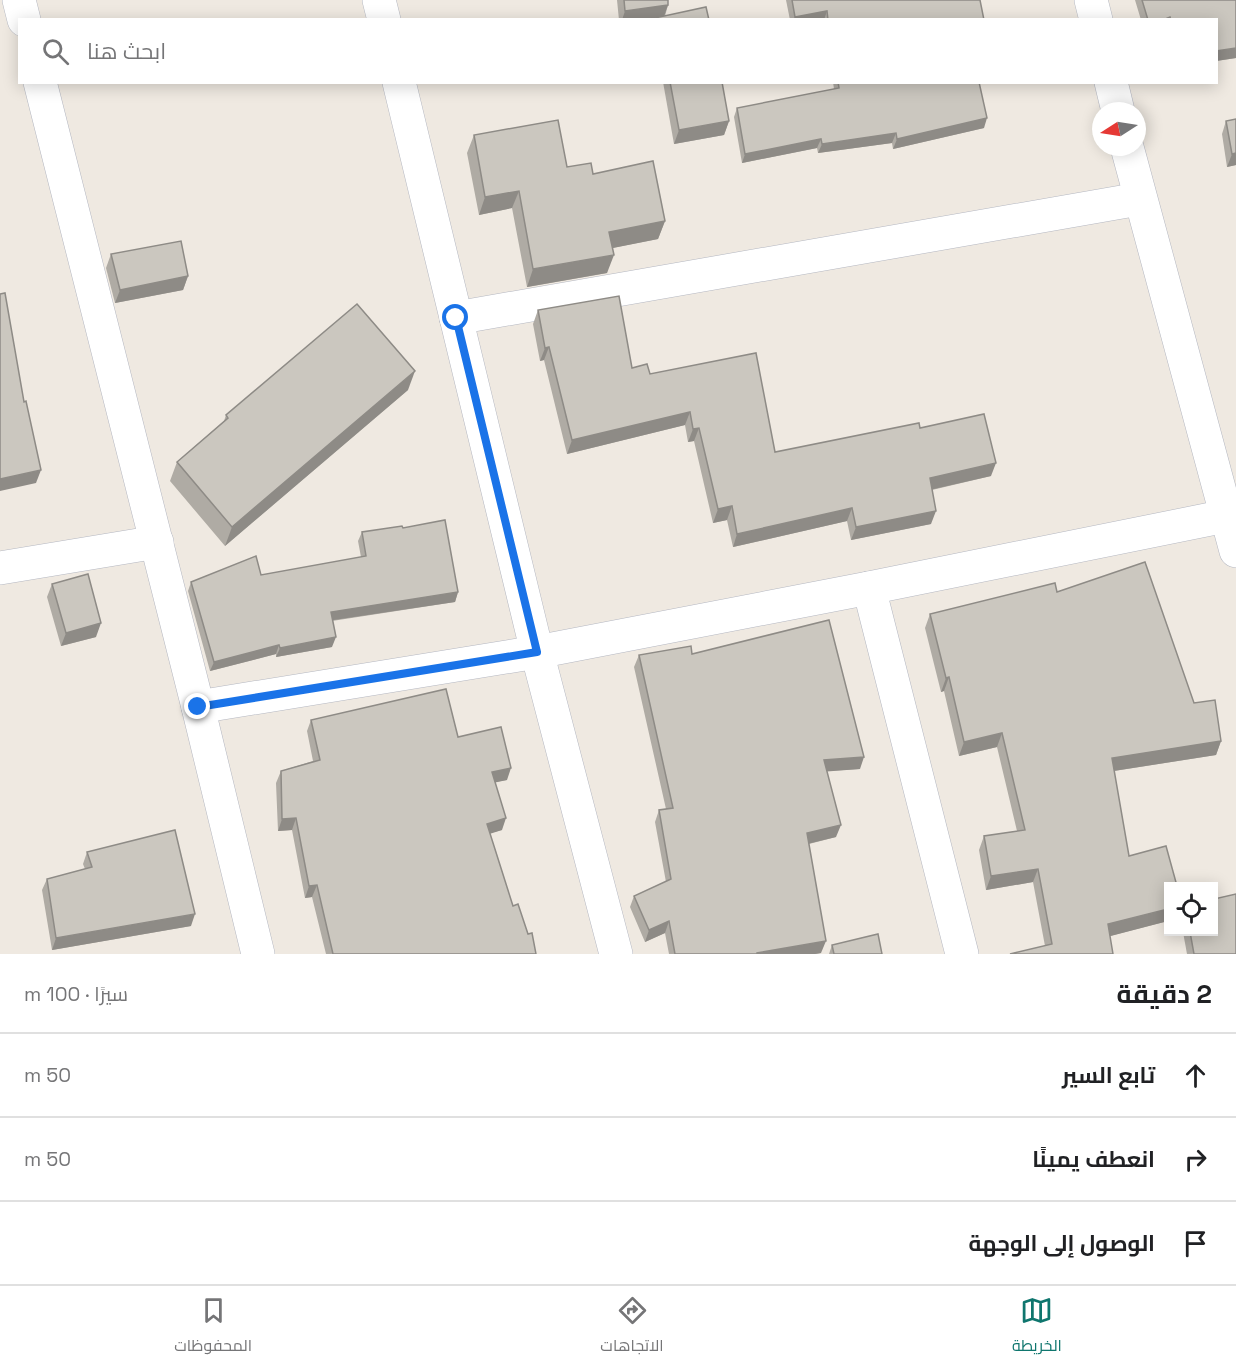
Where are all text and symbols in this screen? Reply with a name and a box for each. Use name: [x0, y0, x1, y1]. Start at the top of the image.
search box: [18, 18, 1218, 84]
icon: search: [39, 35, 72, 68]
text: ابحث هنا: [87, 37, 166, 65]
north arrow: [1092, 102, 1146, 156]
route start: [442, 304, 468, 330]
route end: [184, 693, 210, 719]
map controls: [1164, 882, 1218, 936]
button: locate: [1164, 882, 1218, 936]
text: 2 دقيقة: [1116, 977, 1212, 1011]
text: سيرًا · 100 m: [24, 981, 128, 1007]
icon: ahead: [1179, 1059, 1212, 1092]
text: تابع السير: [1062, 1061, 1155, 1089]
text: 50 m: [24, 1062, 71, 1088]
icon: right: [1179, 1143, 1212, 1176]
text: انعطف يمينًا: [1032, 1145, 1155, 1173]
text: 50 m: [24, 1146, 71, 1172]
icon: arrive: [1179, 1227, 1212, 1260]
text: الوصول إلى الوجهة: [969, 1229, 1155, 1257]
tab: المحفوظات: [174, 1294, 252, 1360]
tab: الاتجاهات: [600, 1294, 664, 1360]
tab: الخريطة: [1012, 1294, 1062, 1360]

